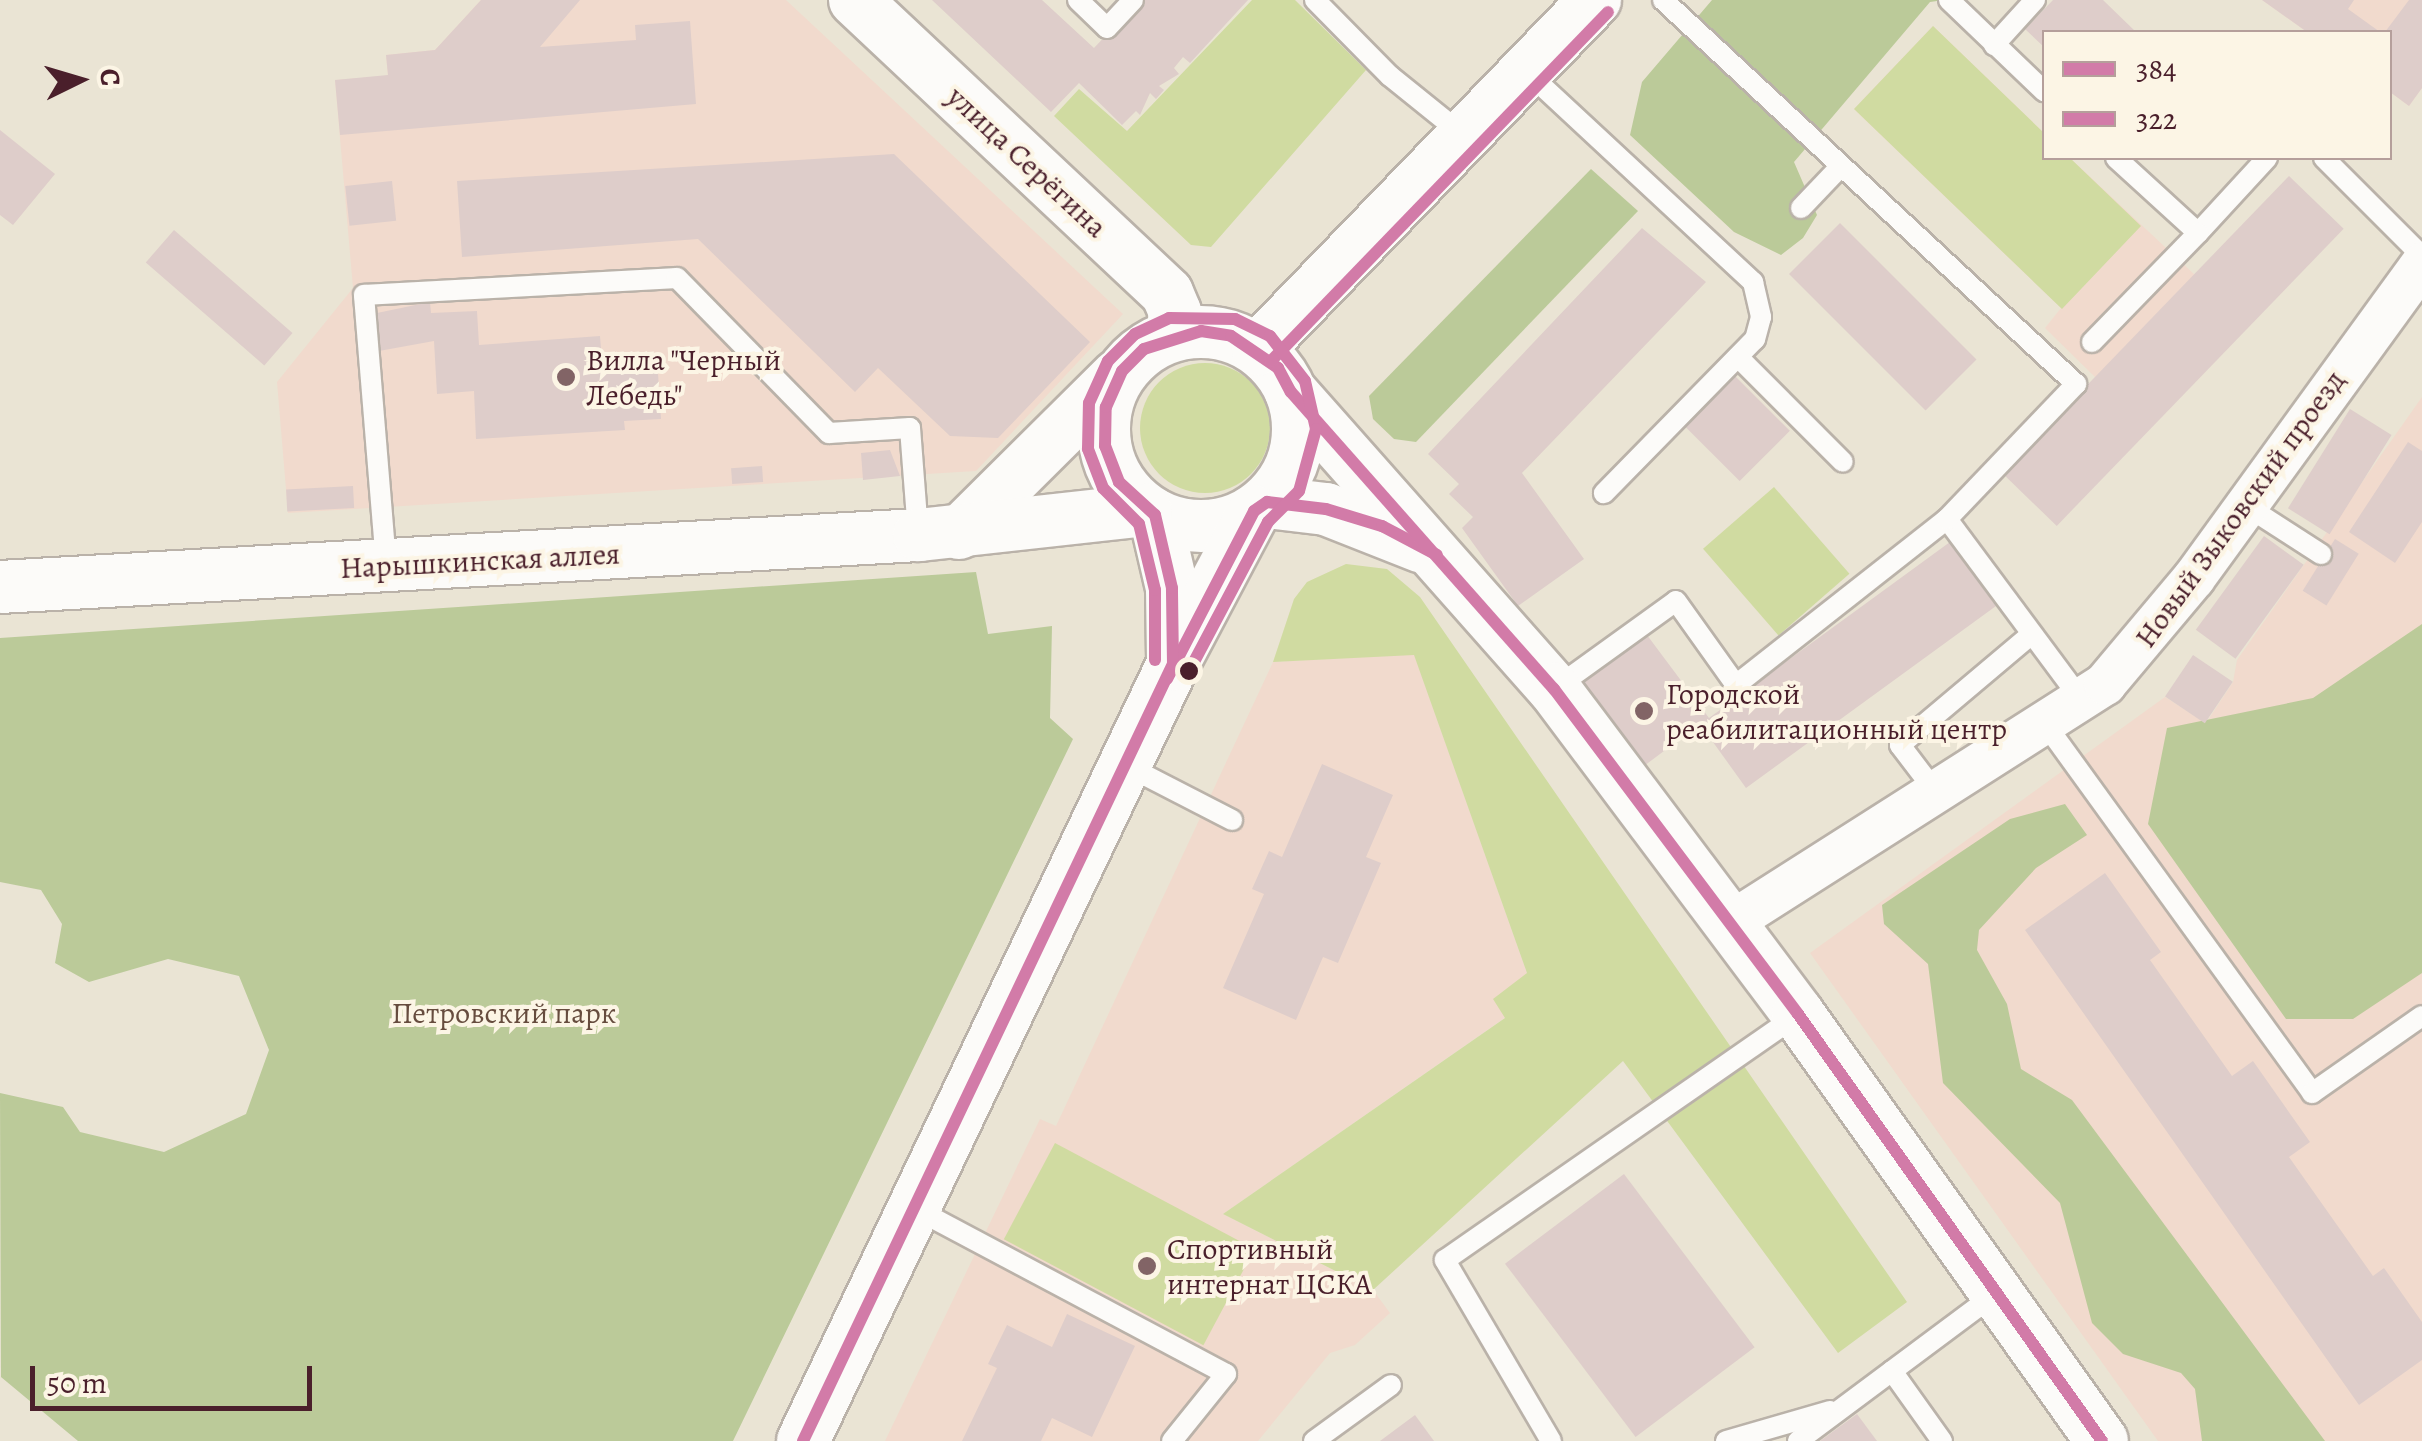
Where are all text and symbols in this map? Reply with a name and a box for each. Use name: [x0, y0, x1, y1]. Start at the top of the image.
north arrow: [30, 30, 130, 130]
legend: [2042, 30, 2392, 160]
text: 384: [2136, 49, 2177, 89]
text: С: [90, 67, 130, 88]
street label: улица Серёгина: [940, 79, 1114, 245]
text: 322: [2136, 99, 2177, 139]
place label: Вилла "Черный Лебедь": [586, 342, 782, 412]
street label: Новый Зыковский проезд: [2127, 363, 2353, 655]
marker: Вилла "Черный Лебедь": [555, 366, 577, 388]
street label: Нарышкинская аллея: [339, 536, 621, 586]
unlabelled marker: [1179, 661, 1199, 681]
place label: Городской реабилитационный центр: [1666, 676, 2007, 746]
marker: Городской реабилитационный центр: [1631, 698, 1657, 724]
park label: Петровский парк: [392, 995, 616, 1031]
place label: Спортивный интернат ЦСКА: [1167, 1231, 1372, 1302]
marker: Спортивный интернат ЦСКА: [1136, 1255, 1158, 1277]
scale bar: [35, 1346, 318, 1408]
text: 50 m: [47, 1363, 107, 1403]

